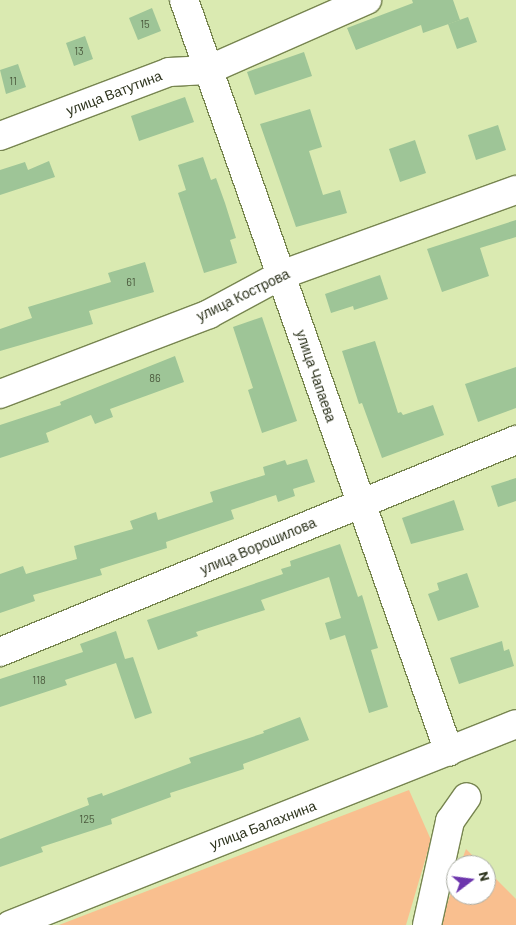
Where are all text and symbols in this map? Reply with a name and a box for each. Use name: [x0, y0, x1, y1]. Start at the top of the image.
house number: 15: [140, 17, 150, 31]
house number: 13: [74, 44, 84, 58]
street label: улица Ватутина: [64, 67, 164, 119]
house number: 11: [9, 74, 17, 88]
street label: улица Кострова: [194, 265, 292, 325]
house number: 61: [126, 275, 136, 289]
street label: улица Чапаева: [292, 328, 340, 424]
house number: 86: [149, 371, 161, 385]
street label: улица Ворошилова: [198, 514, 318, 578]
house number: 118: [32, 673, 46, 687]
street label: улица Балахнина: [208, 797, 318, 853]
house number: 125: [79, 812, 95, 826]
north arrow: [446, 855, 496, 905]
text: N: [476, 870, 494, 883]

